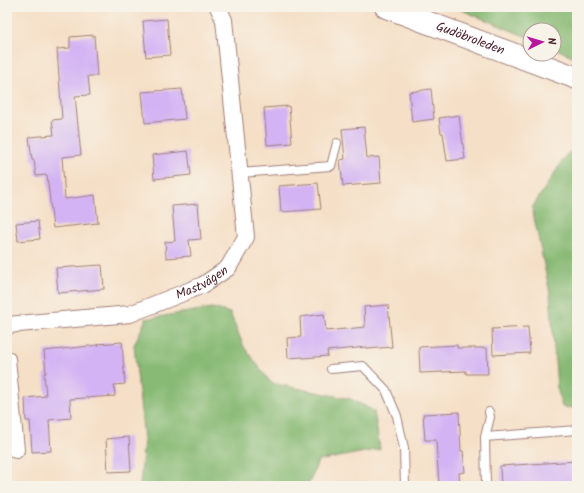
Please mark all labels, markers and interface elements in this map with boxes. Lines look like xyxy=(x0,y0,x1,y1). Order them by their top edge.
street label: Gudöbroleden xyxy=(433,16,508,61)
north arrow xyxy=(522,22,562,62)
text: N xyxy=(542,37,560,46)
street label: Mastvägen xyxy=(172,260,233,305)

